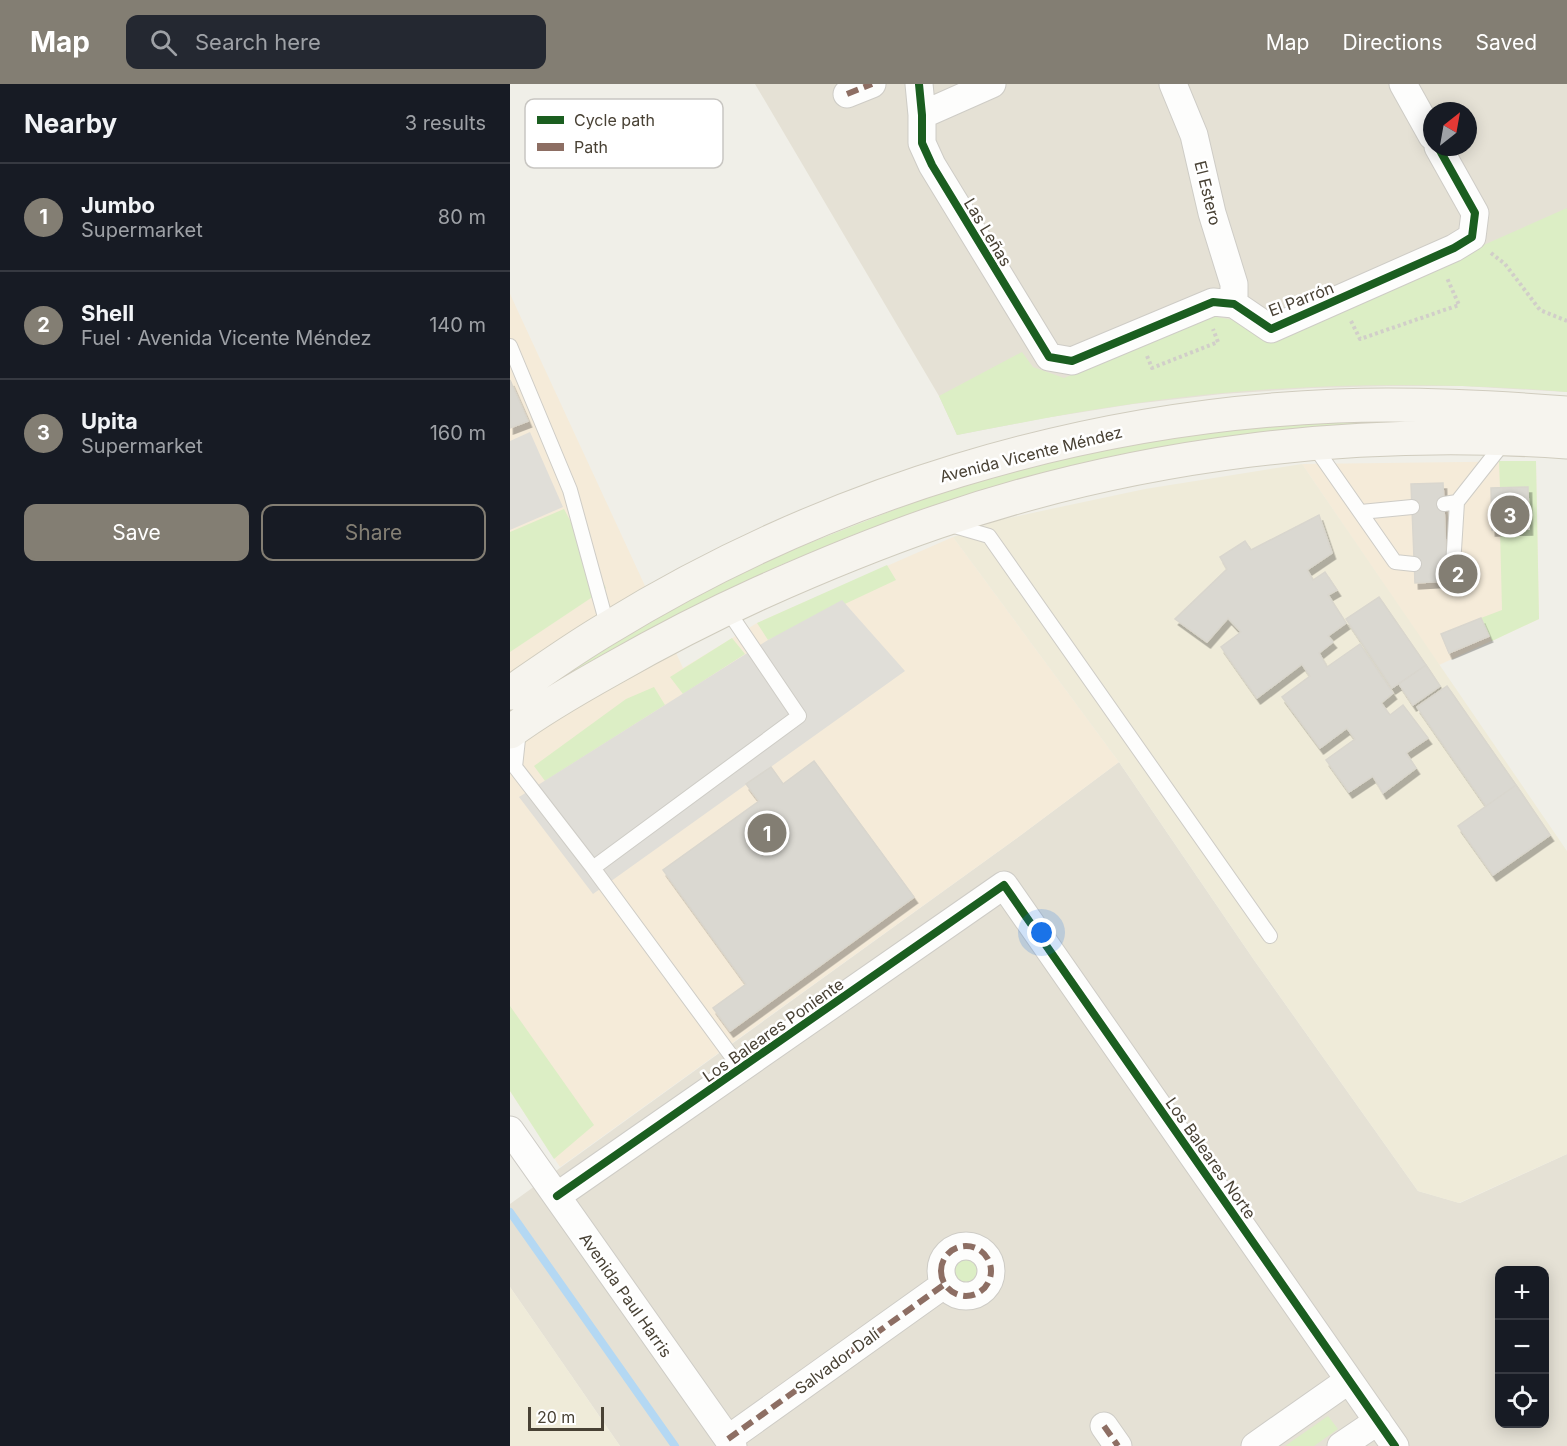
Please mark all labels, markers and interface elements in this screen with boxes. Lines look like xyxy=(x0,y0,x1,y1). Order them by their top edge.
search box xyxy=(126,15,546,69)
text: Map xyxy=(30,25,90,59)
icon: search xyxy=(147,26,180,59)
text: Search here xyxy=(195,29,321,55)
text: Map xyxy=(1266,30,1309,55)
text: Directions xyxy=(1342,30,1443,55)
text: Saved xyxy=(1476,30,1537,55)
legend xyxy=(525,99,723,168)
north arrow xyxy=(1423,102,1477,156)
text: Nearby xyxy=(24,108,117,139)
text: Cycle path xyxy=(574,110,655,130)
text: 3 results xyxy=(405,111,486,135)
text: Path xyxy=(574,137,608,157)
street label: El Estero xyxy=(1190,159,1226,227)
text: Jumbo xyxy=(81,192,155,218)
street label: Las Leñas xyxy=(960,194,1016,270)
text: 1 xyxy=(39,205,48,229)
text: 80 m xyxy=(438,205,486,229)
text: Supermarket xyxy=(81,218,203,242)
street label: El Parrón xyxy=(1266,277,1336,321)
text: Shell xyxy=(81,300,134,326)
text: 2 xyxy=(37,313,50,337)
text: 140 m xyxy=(429,313,486,337)
text: Fuel · Avenida Vicente Méndez xyxy=(81,326,372,350)
text: Upita xyxy=(81,408,138,434)
text: 3 xyxy=(37,421,50,445)
text: 160 m xyxy=(430,421,486,445)
street label: Avenida Vicente Méndez xyxy=(938,422,1124,486)
text: Supermarket xyxy=(81,434,203,458)
pin: 3 xyxy=(1490,492,1530,538)
button: Save xyxy=(24,504,249,561)
button: Share xyxy=(261,504,486,561)
pin: 2 xyxy=(1438,552,1478,596)
pin: 1 xyxy=(748,810,786,855)
your location xyxy=(1027,918,1056,947)
street label: Los Baleares Poniente xyxy=(699,974,847,1086)
street label: Los Baleares Norte xyxy=(1162,1093,1260,1223)
street label: Avenida Paul Harris xyxy=(576,1229,676,1361)
map controls xyxy=(1495,1266,1549,1428)
button: + xyxy=(1495,1266,1549,1320)
button: − xyxy=(1495,1320,1549,1374)
street label: Salvador Dalí xyxy=(791,1324,883,1398)
button: locate xyxy=(1495,1374,1549,1428)
scale bar xyxy=(528,1404,604,1432)
text: 20 m xyxy=(537,1407,575,1427)

